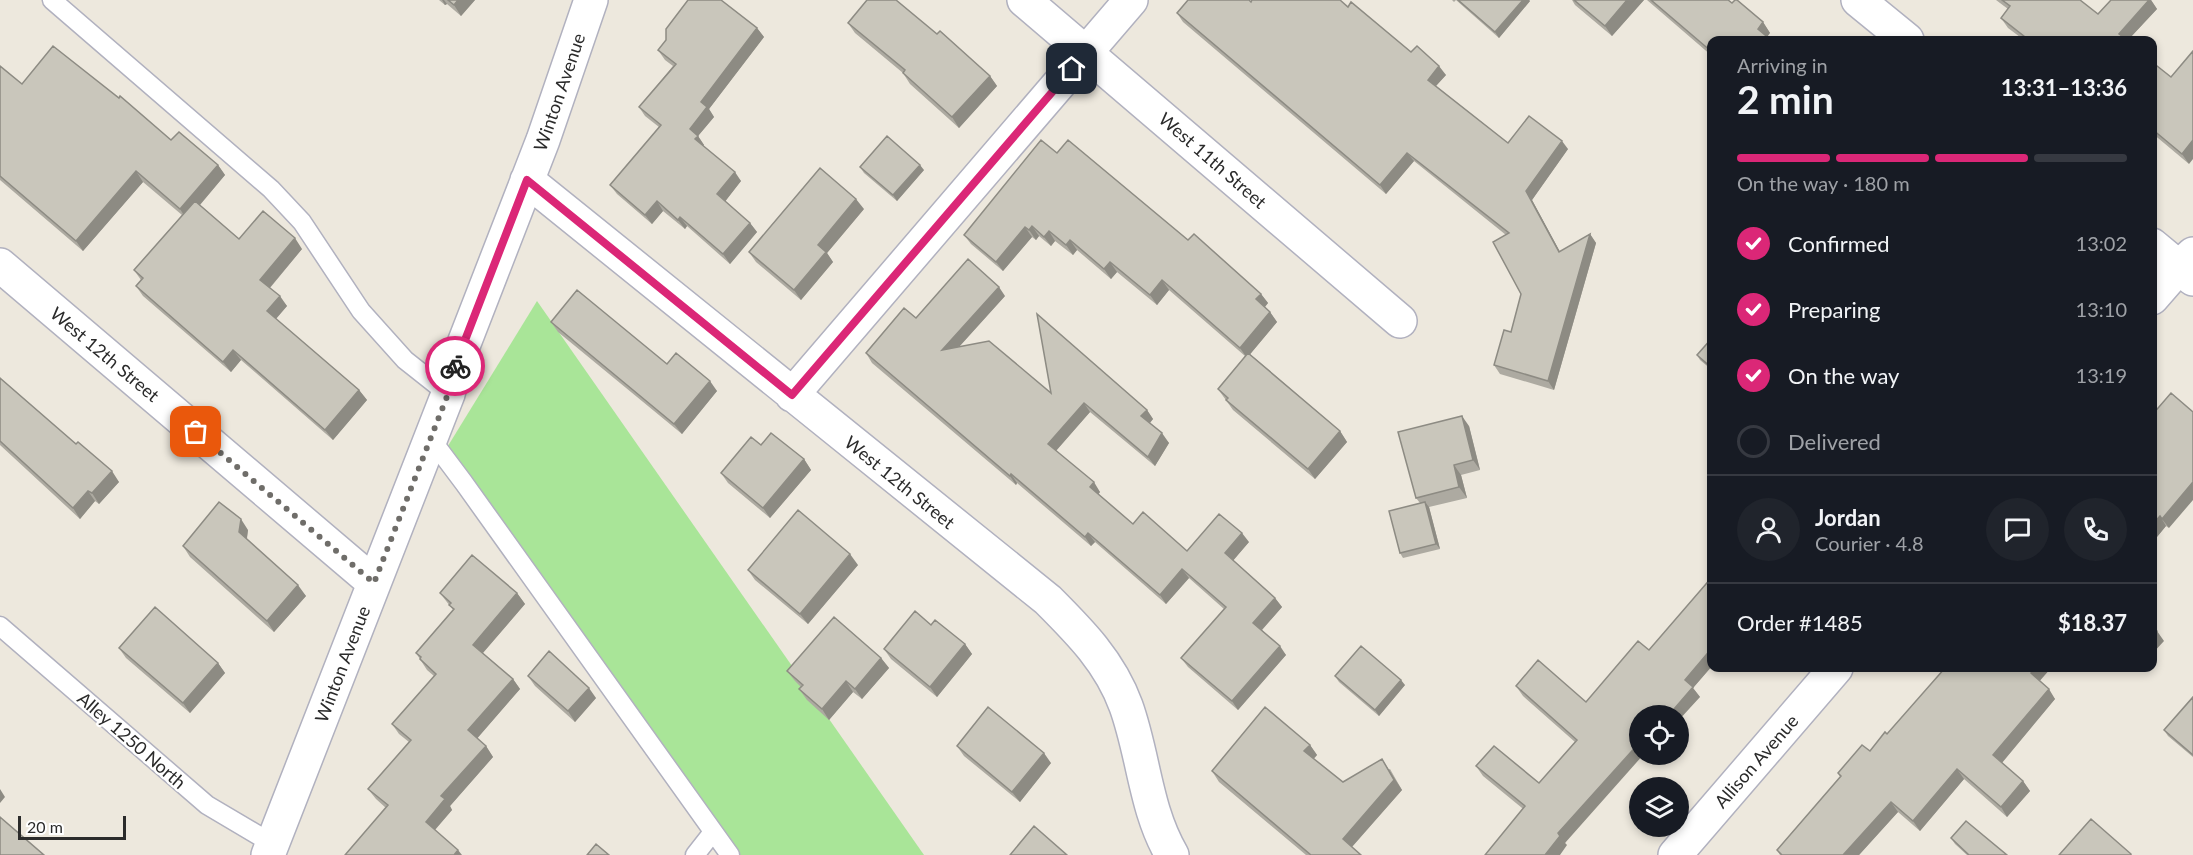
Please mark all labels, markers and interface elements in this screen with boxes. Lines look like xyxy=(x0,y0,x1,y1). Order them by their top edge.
street label: Winton Avenue xyxy=(529,30,589,154)
pin xyxy=(1046,43,1097,94)
icon: home xyxy=(1055,52,1088,85)
text: Arriving in xyxy=(1737,53,1828,77)
text: 13:31–13:36 xyxy=(2001,74,2127,101)
text: 2 min xyxy=(1737,76,1834,122)
street label: West 11th Street xyxy=(1155,107,1272,213)
text: On the way · 180 m xyxy=(1737,171,1910,195)
icon: check xyxy=(1737,227,1770,260)
text: Confirmed xyxy=(1788,230,1890,257)
text: 13:02 xyxy=(2076,231,2127,255)
icon: check xyxy=(1737,293,1770,326)
text: Preparing xyxy=(1788,296,1880,323)
text: 13:10 xyxy=(2076,297,2127,321)
street label: West 12th Street xyxy=(46,302,164,406)
courier xyxy=(425,336,485,396)
icon: bike xyxy=(439,350,472,383)
icon: check xyxy=(1737,359,1770,392)
text: On the way xyxy=(1788,362,1899,389)
text: 13:19 xyxy=(2076,363,2127,387)
pin xyxy=(170,406,221,457)
icon: bag xyxy=(179,415,212,448)
text: Delivered xyxy=(1788,428,1881,455)
street label: West 12th Street xyxy=(840,431,960,533)
button: person xyxy=(1737,498,1800,561)
button: chat xyxy=(1986,498,2049,561)
button: phone xyxy=(2064,498,2127,561)
text: Jordan xyxy=(1815,504,1881,531)
text: Courier · 4.8 xyxy=(1815,531,1924,555)
street label: Winton Avenue xyxy=(310,603,374,725)
text: Order #1485 xyxy=(1737,609,1863,636)
text: $18.37 xyxy=(2058,609,2127,636)
street label: Alley 1250 North xyxy=(73,687,191,793)
map controls xyxy=(1629,705,1689,837)
button: locate xyxy=(1629,705,1689,765)
street label: Allison Avenue xyxy=(1709,710,1803,812)
button: layers xyxy=(1629,777,1689,837)
scale bar xyxy=(18,813,126,840)
text: 20 m xyxy=(27,817,63,836)

